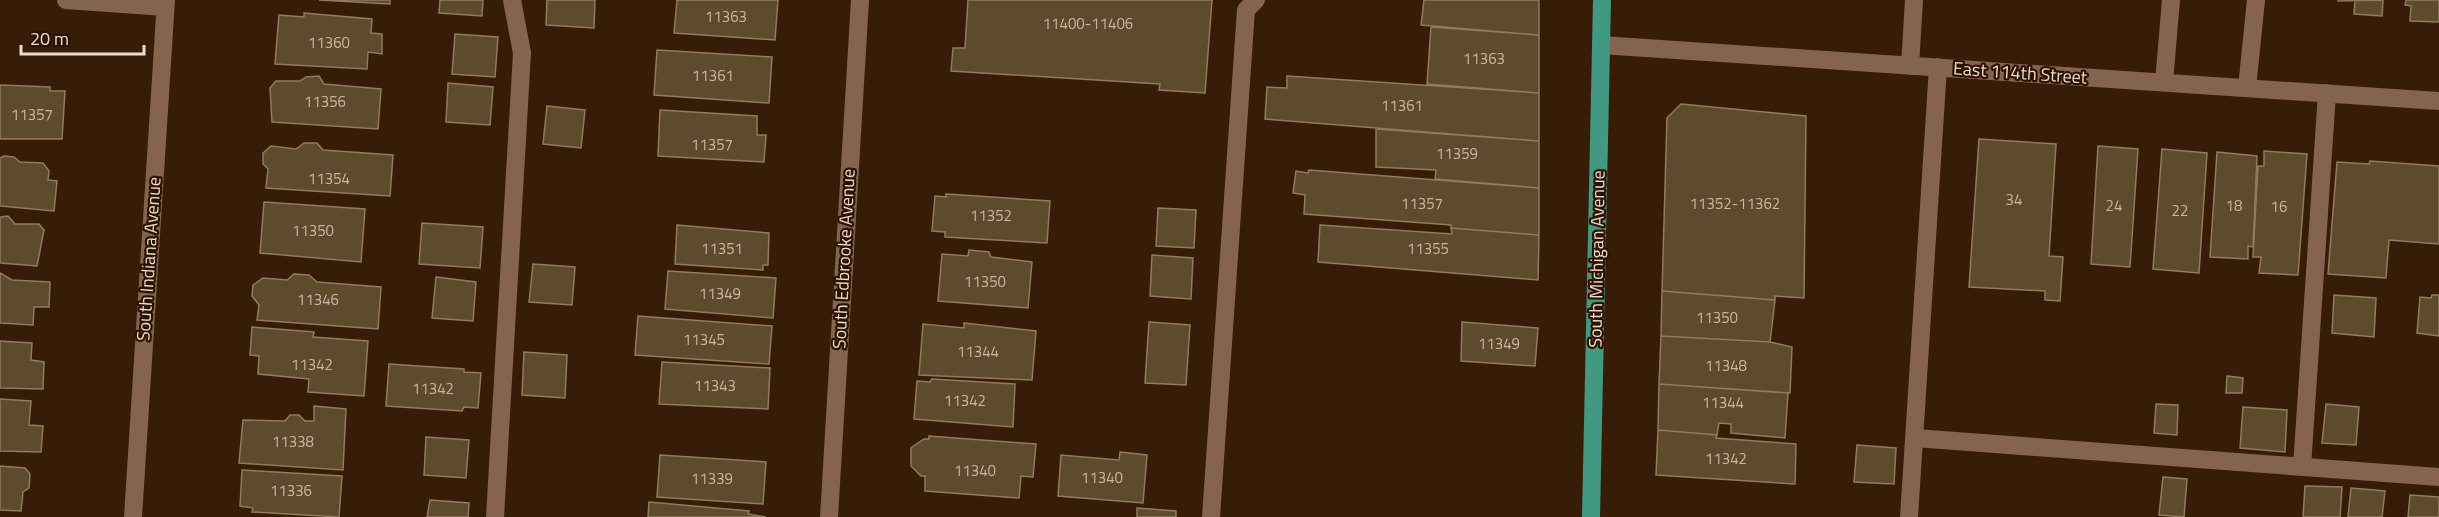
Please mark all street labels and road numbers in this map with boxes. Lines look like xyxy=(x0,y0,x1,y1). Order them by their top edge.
street label: East 114th Street xyxy=(1952,54,2089,91)
street label: South Edbrooke Avenue xyxy=(825,168,862,350)
street label: South Michigan Avenue xyxy=(1581,170,1612,348)
street label: South Indiana Avenue xyxy=(129,176,168,342)

